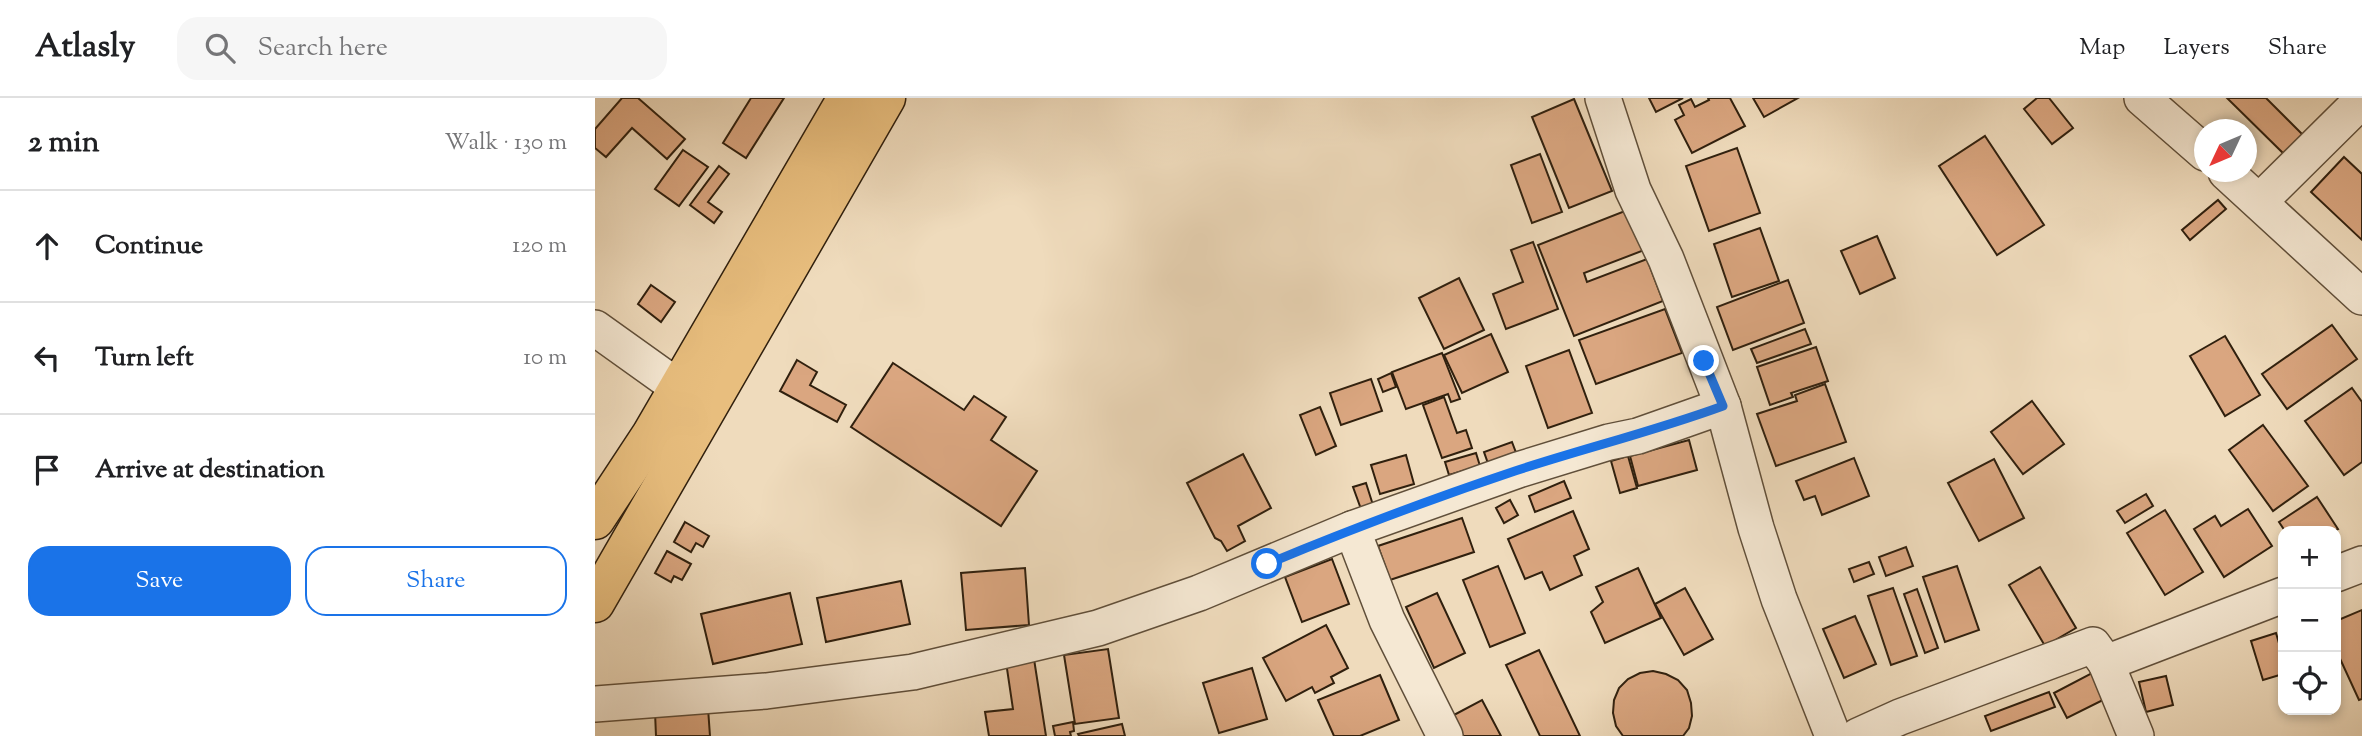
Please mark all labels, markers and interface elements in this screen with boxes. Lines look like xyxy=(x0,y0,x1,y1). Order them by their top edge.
search box xyxy=(177,17,667,80)
text: Atlasly xyxy=(35,24,135,72)
icon: search xyxy=(201,29,239,67)
text: Search here xyxy=(257,30,388,67)
text: Map xyxy=(2079,31,2125,65)
text: Layers xyxy=(2163,31,2230,65)
text: Share xyxy=(2268,31,2327,65)
north arrow xyxy=(2194,119,2257,182)
text: 2 min xyxy=(28,122,100,165)
text: Walk · 130 m xyxy=(444,127,567,160)
icon: ahead xyxy=(28,227,66,265)
text: Continue xyxy=(95,228,203,265)
text: 120 m xyxy=(512,230,567,263)
icon: left xyxy=(28,339,66,377)
text: Turn left xyxy=(95,340,194,377)
text: 10 m xyxy=(523,342,567,375)
route end xyxy=(1688,345,1719,376)
icon: arrive xyxy=(28,451,66,489)
text: Arrive at destination xyxy=(95,452,325,489)
map controls xyxy=(2278,526,2341,715)
button: + xyxy=(2278,526,2341,589)
button: Save xyxy=(28,546,291,616)
button: Share xyxy=(305,546,567,616)
route start xyxy=(1251,548,1282,579)
button: − xyxy=(2278,589,2341,652)
button: locate xyxy=(2278,652,2341,715)

